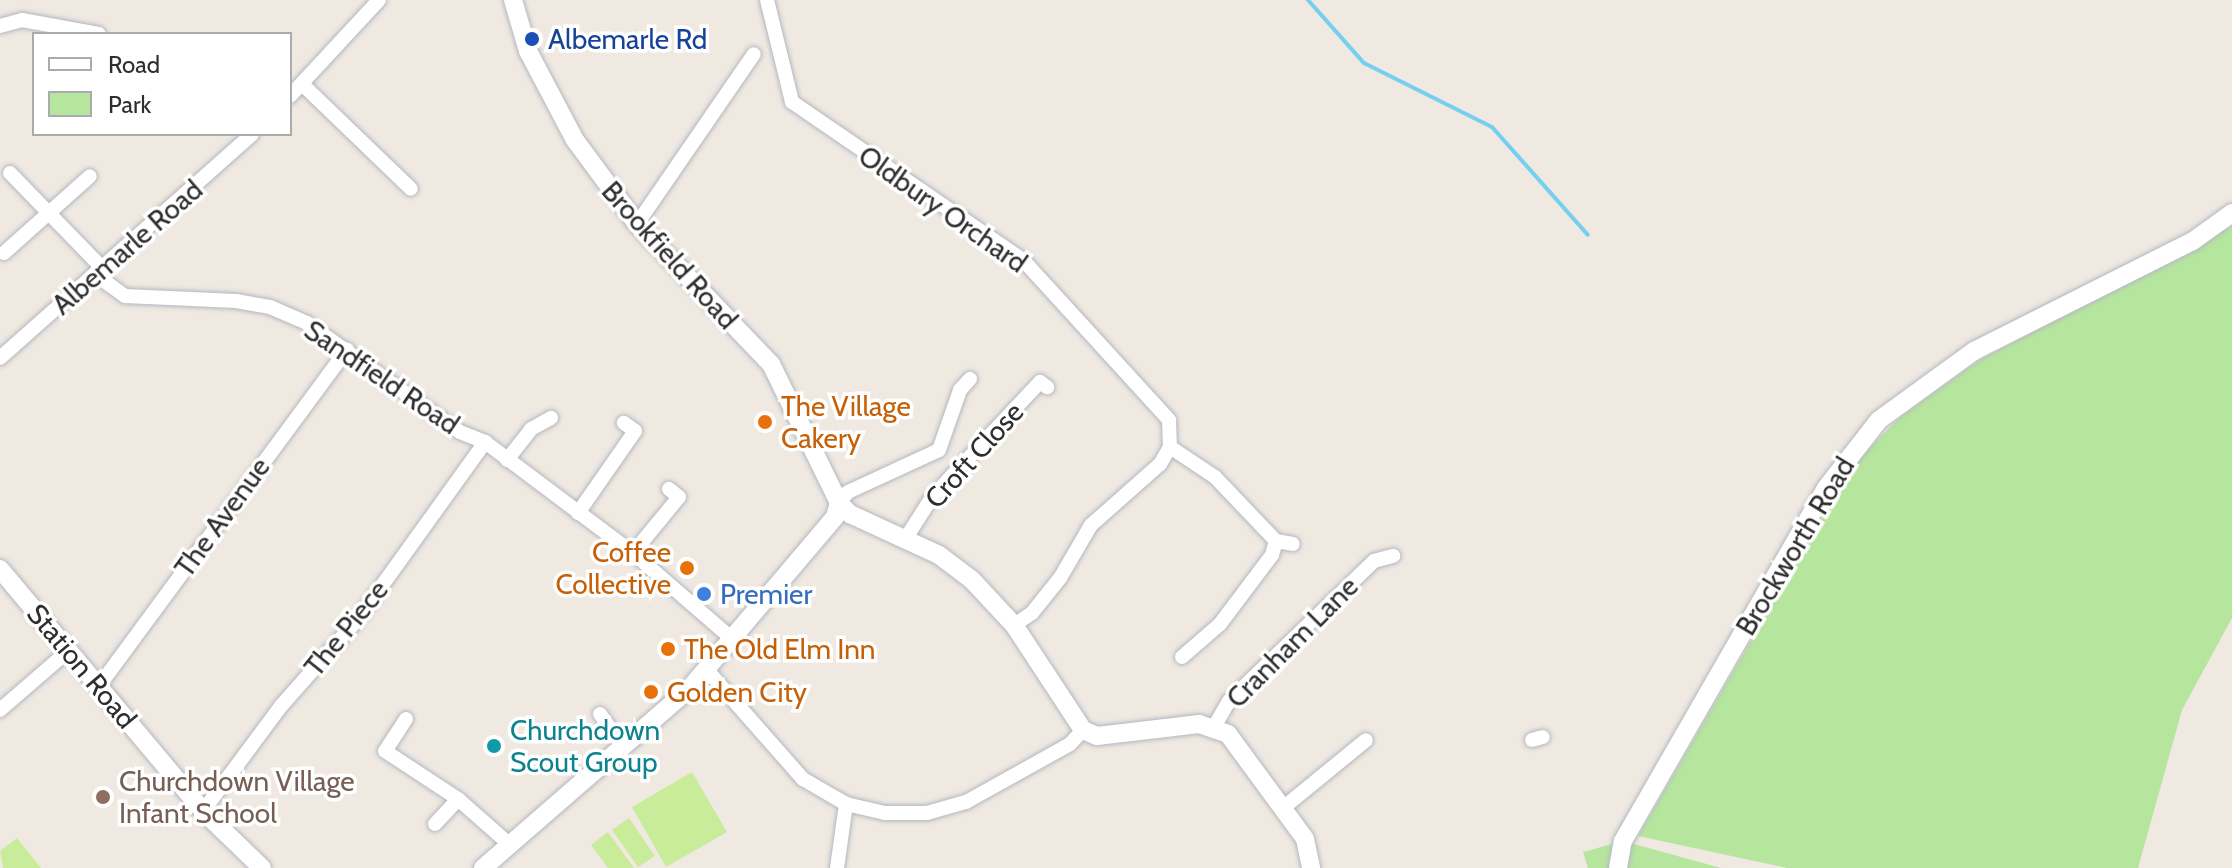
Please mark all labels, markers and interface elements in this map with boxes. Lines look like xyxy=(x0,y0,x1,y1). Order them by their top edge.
place label: Albemarle Rd xyxy=(548,22,707,56)
marker: Albemarle Rd xyxy=(523,30,541,48)
legend xyxy=(32,32,292,136)
text: Road xyxy=(108,50,160,79)
text: Park xyxy=(108,90,151,119)
street label: Oldbury Orchard xyxy=(852,138,1034,280)
street label: Albemarle Road xyxy=(45,173,209,321)
street label: Brookfield Road xyxy=(595,174,745,336)
street label: Sandfield Road xyxy=(298,313,466,441)
place label: The Village Cakery xyxy=(781,389,911,455)
street label: Croft Close xyxy=(918,395,1030,515)
marker: The Village Cakery xyxy=(756,413,774,431)
street label: The Avenue xyxy=(167,451,277,583)
street label: Brockworth Road xyxy=(1729,451,1861,641)
place label: Coffee Collective xyxy=(555,535,671,601)
marker: Coffee Collective xyxy=(678,559,696,577)
street label: Cranham Lane xyxy=(1219,569,1365,715)
street label: The Piece xyxy=(297,573,395,683)
place label: Premier xyxy=(720,577,812,611)
marker: Premier xyxy=(695,585,713,603)
street label: Station Road xyxy=(20,597,144,735)
place label: The Old Elm Inn xyxy=(684,632,875,666)
marker: The Old Elm Inn xyxy=(659,640,677,658)
place label: Golden City xyxy=(667,675,807,709)
marker: Golden City xyxy=(642,683,660,701)
place label: Churchdown Scout Group xyxy=(510,713,660,779)
marker: Churchdown Scout Group xyxy=(485,737,503,755)
place label: Churchdown Village Infant School xyxy=(119,764,355,830)
marker: Churchdown Village Infant School xyxy=(94,788,112,806)

